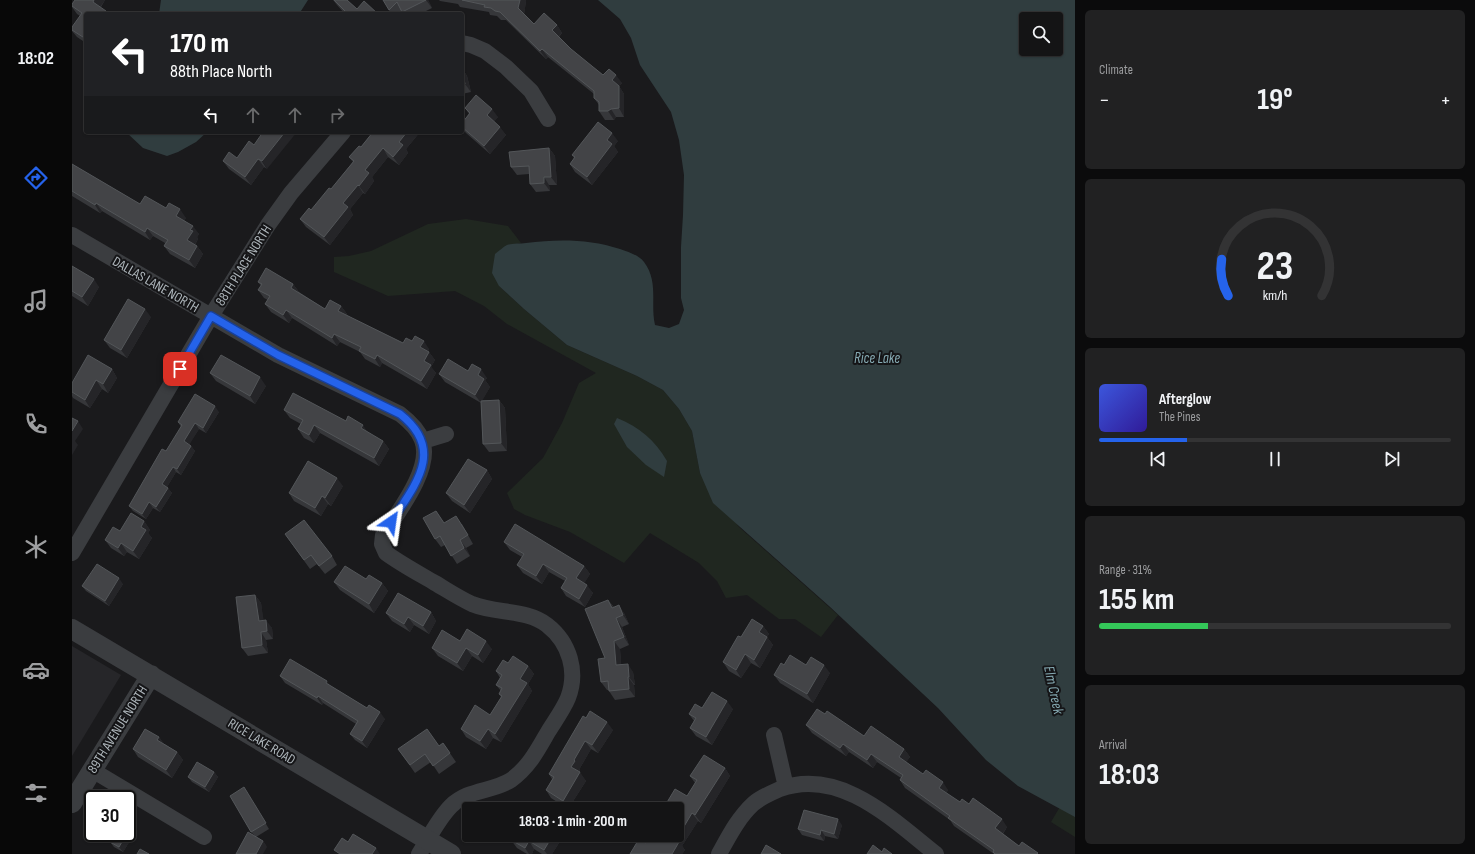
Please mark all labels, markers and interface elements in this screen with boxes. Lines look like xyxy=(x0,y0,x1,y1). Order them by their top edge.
map controls xyxy=(1019,12,1063,56)
button: search xyxy=(1019,12,1063,56)
text: 170 m xyxy=(170,27,229,60)
icon: left xyxy=(104,28,156,80)
text: 18:02 xyxy=(18,48,54,69)
text: 88th Place North xyxy=(170,61,272,82)
text: Climate xyxy=(1099,62,1133,78)
text: 19° xyxy=(1257,82,1293,118)
text: − xyxy=(1099,87,1110,114)
text: + xyxy=(1440,87,1451,114)
icon: left xyxy=(200,104,222,126)
icon: ahead xyxy=(242,104,264,126)
icon: ahead xyxy=(284,104,306,126)
icon: right xyxy=(326,104,348,126)
icon: directions xyxy=(22,164,50,192)
street label: 88TH PLACE NORTH xyxy=(212,222,275,309)
text: 23 xyxy=(1257,242,1293,291)
street label: DALLAS LANE NORTH xyxy=(110,253,202,316)
icon: music xyxy=(22,287,50,315)
text: km/h xyxy=(1263,287,1287,304)
water label: Rice Lake xyxy=(854,349,900,368)
pin xyxy=(163,352,197,386)
icon: arrive xyxy=(169,358,191,380)
text: Afterglow xyxy=(1159,390,1211,409)
text: The Pines xyxy=(1159,409,1200,425)
icon: phone xyxy=(22,410,50,438)
icon: previous xyxy=(1147,448,1169,470)
icon: pause xyxy=(1264,448,1286,470)
icon: next xyxy=(1381,448,1403,470)
position arrow xyxy=(370,501,412,543)
icon: climate xyxy=(22,533,50,561)
text: Range · 31% xyxy=(1099,562,1152,578)
text: 155 km xyxy=(1099,582,1174,618)
icon: car xyxy=(22,656,50,684)
water label: Elm Creek xyxy=(1039,664,1068,716)
street label: 89TH AVENUE NORTH xyxy=(84,682,151,776)
street label: RICE LAKE ROAD xyxy=(225,715,299,768)
text: Arrival xyxy=(1099,737,1127,753)
text: 18:03 xyxy=(1099,757,1159,793)
icon: filters xyxy=(22,779,50,807)
speed limit sign: 30 xyxy=(84,790,136,842)
text: 18:03 · 1 min · 200 m xyxy=(519,812,627,831)

